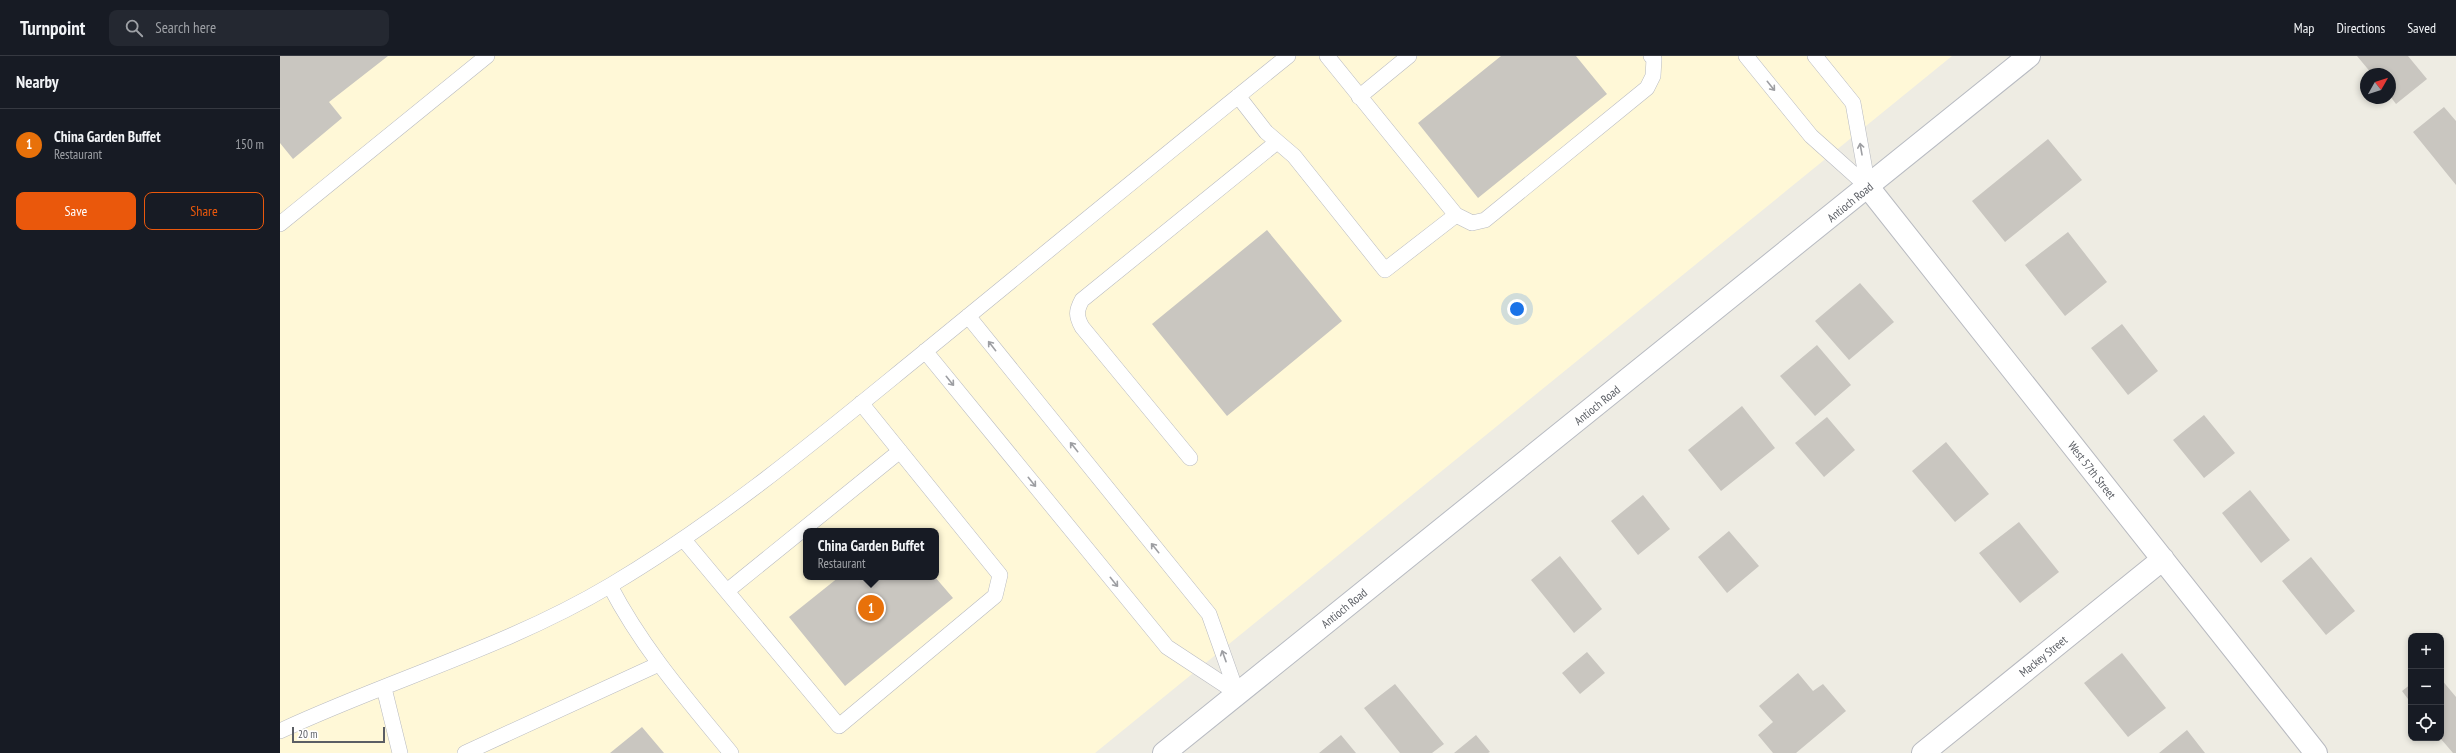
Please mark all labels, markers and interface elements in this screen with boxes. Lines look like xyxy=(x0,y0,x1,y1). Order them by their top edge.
search box xyxy=(109,10,389,46)
text: Turnpoint xyxy=(20,16,85,40)
icon: search xyxy=(123,17,145,39)
text: Search here xyxy=(155,18,216,37)
text: Map xyxy=(2294,19,2314,37)
text: Directions xyxy=(2336,19,2385,37)
text: Saved xyxy=(2407,19,2436,37)
north arrow xyxy=(2360,68,2396,104)
text: Nearby xyxy=(16,71,59,93)
one-way arrow xyxy=(1766,81,1775,92)
text: China Garden Buffet xyxy=(54,127,161,146)
text: 1 xyxy=(26,136,32,153)
text: 150 m xyxy=(235,136,264,153)
one-way arrow xyxy=(1857,143,1865,156)
text: Restaurant xyxy=(54,146,102,163)
street label: Antioch Road xyxy=(1824,179,1876,225)
button: Save xyxy=(16,192,136,230)
button: Share xyxy=(144,192,264,230)
your location xyxy=(1507,299,1527,319)
one-way arrow xyxy=(988,340,996,351)
one-way arrow xyxy=(945,376,954,386)
street label: Antioch Road xyxy=(1571,382,1623,428)
street label: West 57th Street xyxy=(2065,438,2120,502)
one-way arrow xyxy=(1069,441,1078,452)
one-way arrow xyxy=(1028,476,1037,487)
popup xyxy=(803,528,939,580)
text: China Garden Buffet xyxy=(818,536,924,555)
one-way arrow xyxy=(1151,543,1160,554)
text: Restaurant xyxy=(818,555,866,572)
one-way arrow xyxy=(1110,577,1119,588)
street label: Antioch Road xyxy=(1318,585,1370,631)
pin: 1 xyxy=(858,593,884,623)
street label: Mackey Street xyxy=(2016,632,2071,680)
map controls xyxy=(2408,633,2444,741)
button: + xyxy=(2408,633,2444,669)
one-way arrow xyxy=(1220,650,1227,663)
button: − xyxy=(2408,669,2444,705)
button: locate xyxy=(2408,705,2444,741)
scale bar xyxy=(292,725,385,744)
text: 20 m xyxy=(298,727,317,741)

